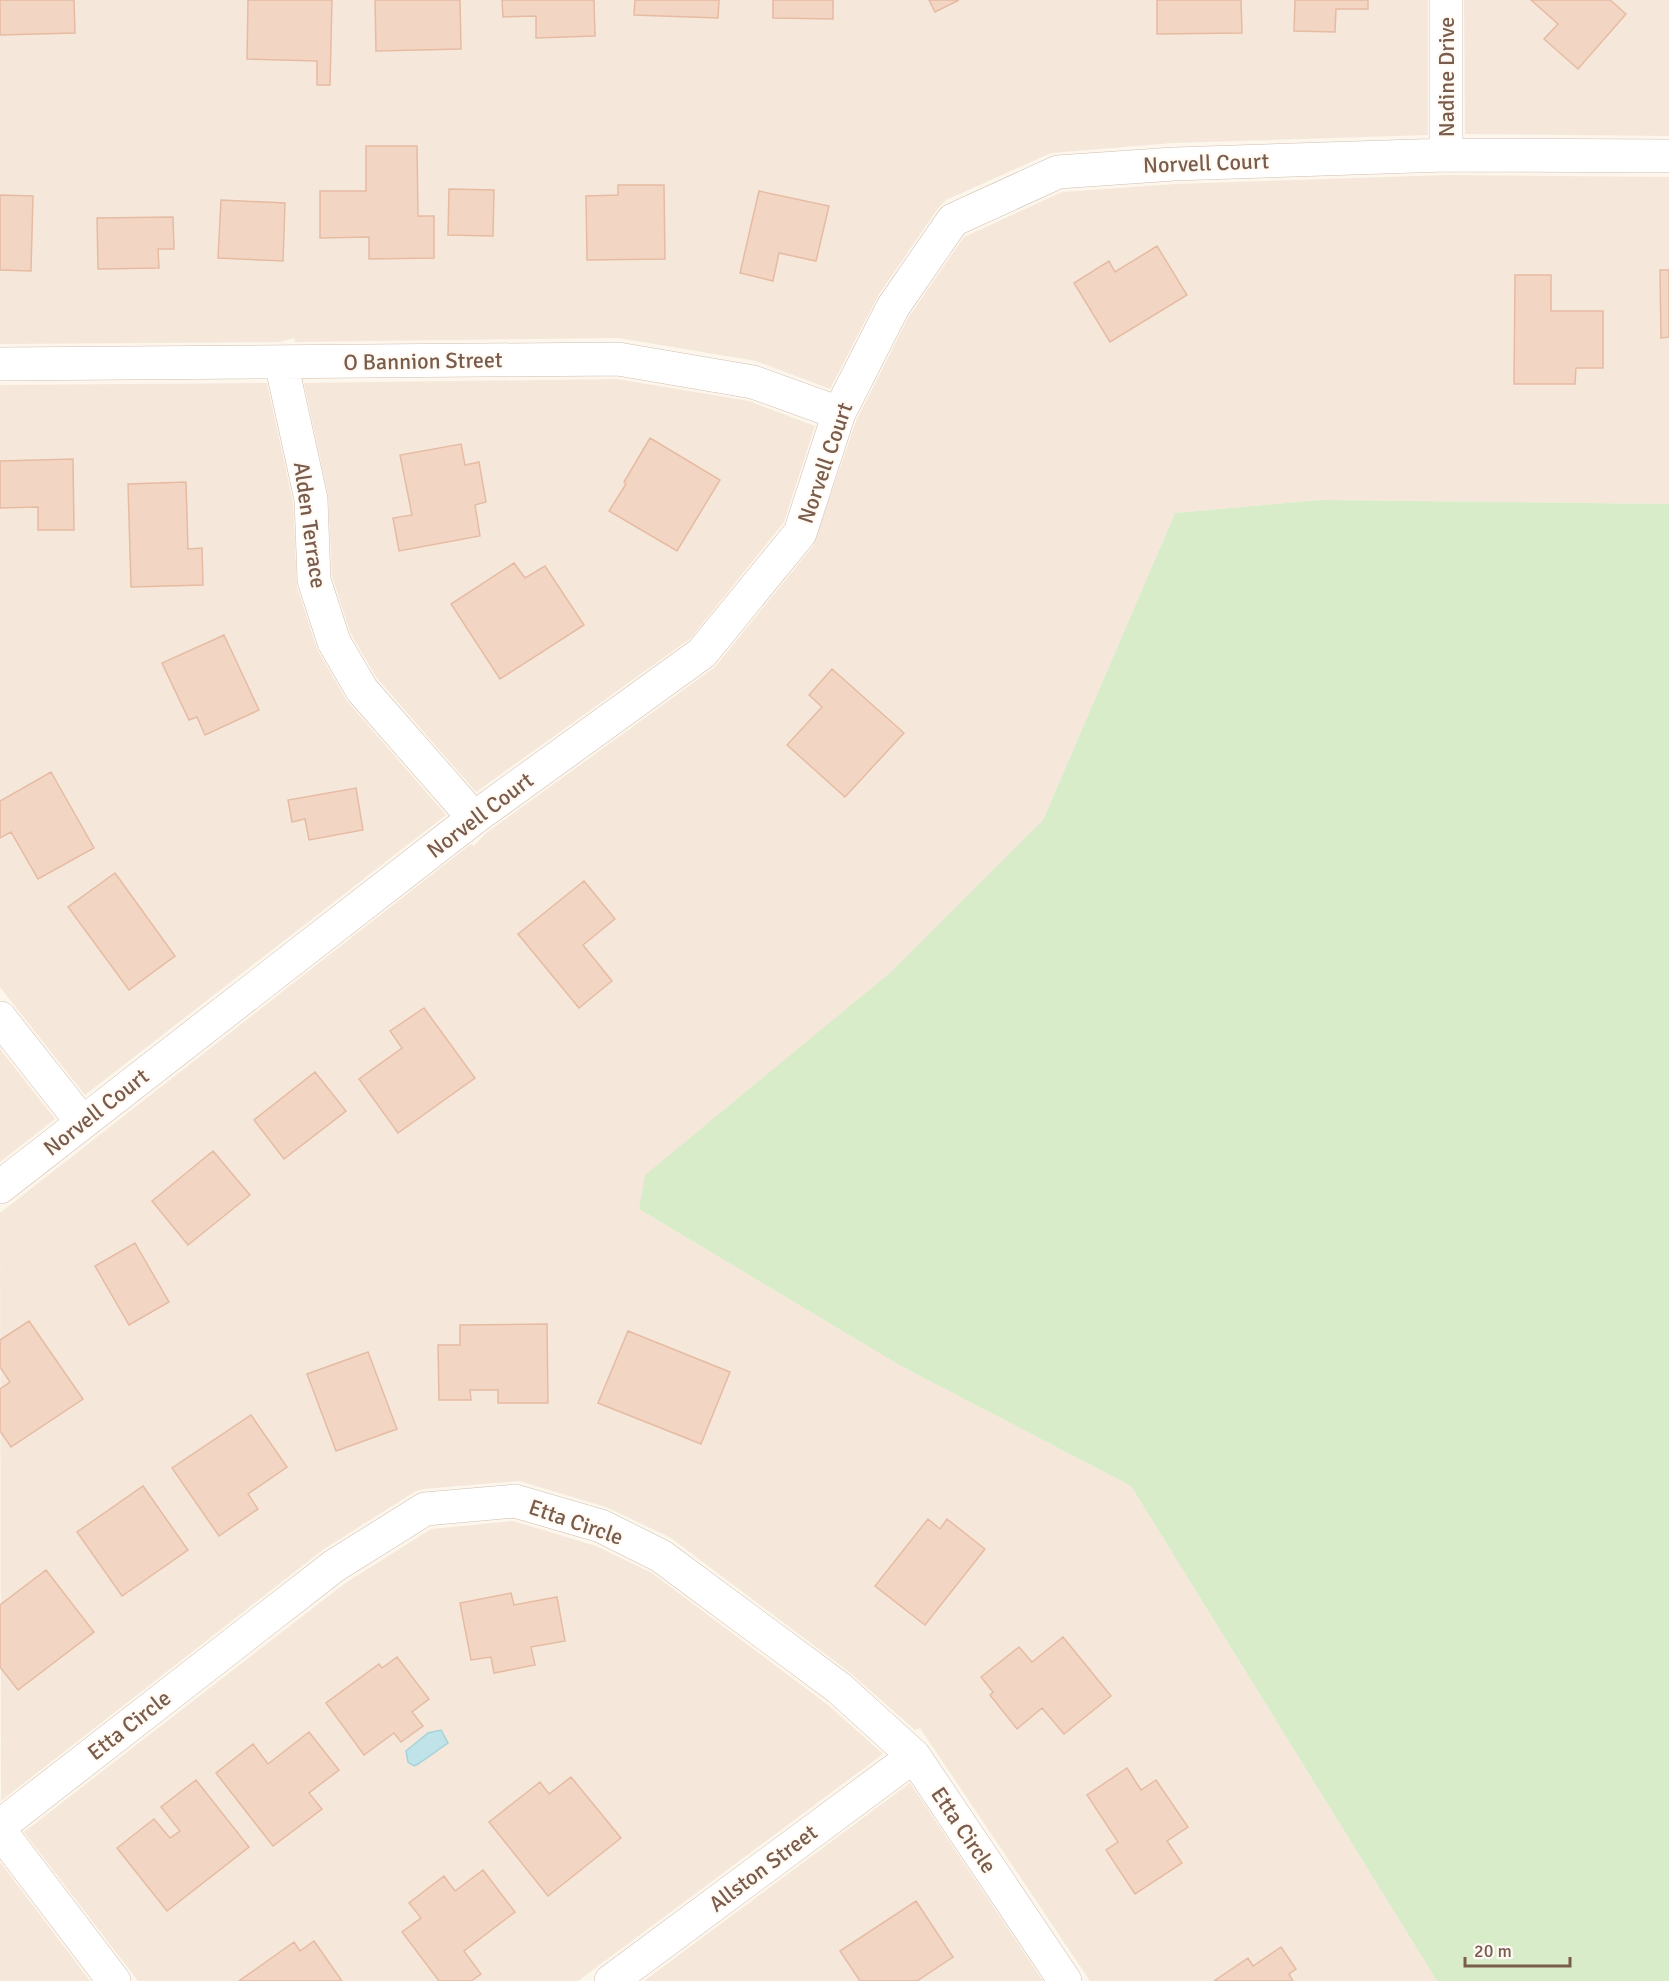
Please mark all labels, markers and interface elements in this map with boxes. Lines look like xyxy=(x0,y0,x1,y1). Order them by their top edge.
street label: Nadine Drive xyxy=(1433,17,1460,137)
street label: Norvell Court xyxy=(1142,147,1270,179)
street label: O Bannion Street xyxy=(343,346,503,376)
street label: Norvell Court xyxy=(792,399,858,527)
street label: Alden Terrace xyxy=(288,460,332,590)
street label: Norvell Court xyxy=(421,766,539,864)
street label: Norvell Court xyxy=(38,1062,154,1161)
street label: Etta Circle xyxy=(525,1493,627,1551)
street label: Etta Circle xyxy=(82,1684,176,1766)
street label: Etta Circle xyxy=(925,1782,1003,1878)
street label: Allston Street xyxy=(704,1818,823,1917)
scale bar xyxy=(1465,1930,1570,1968)
text: 20 m xyxy=(1474,1940,1512,1962)

